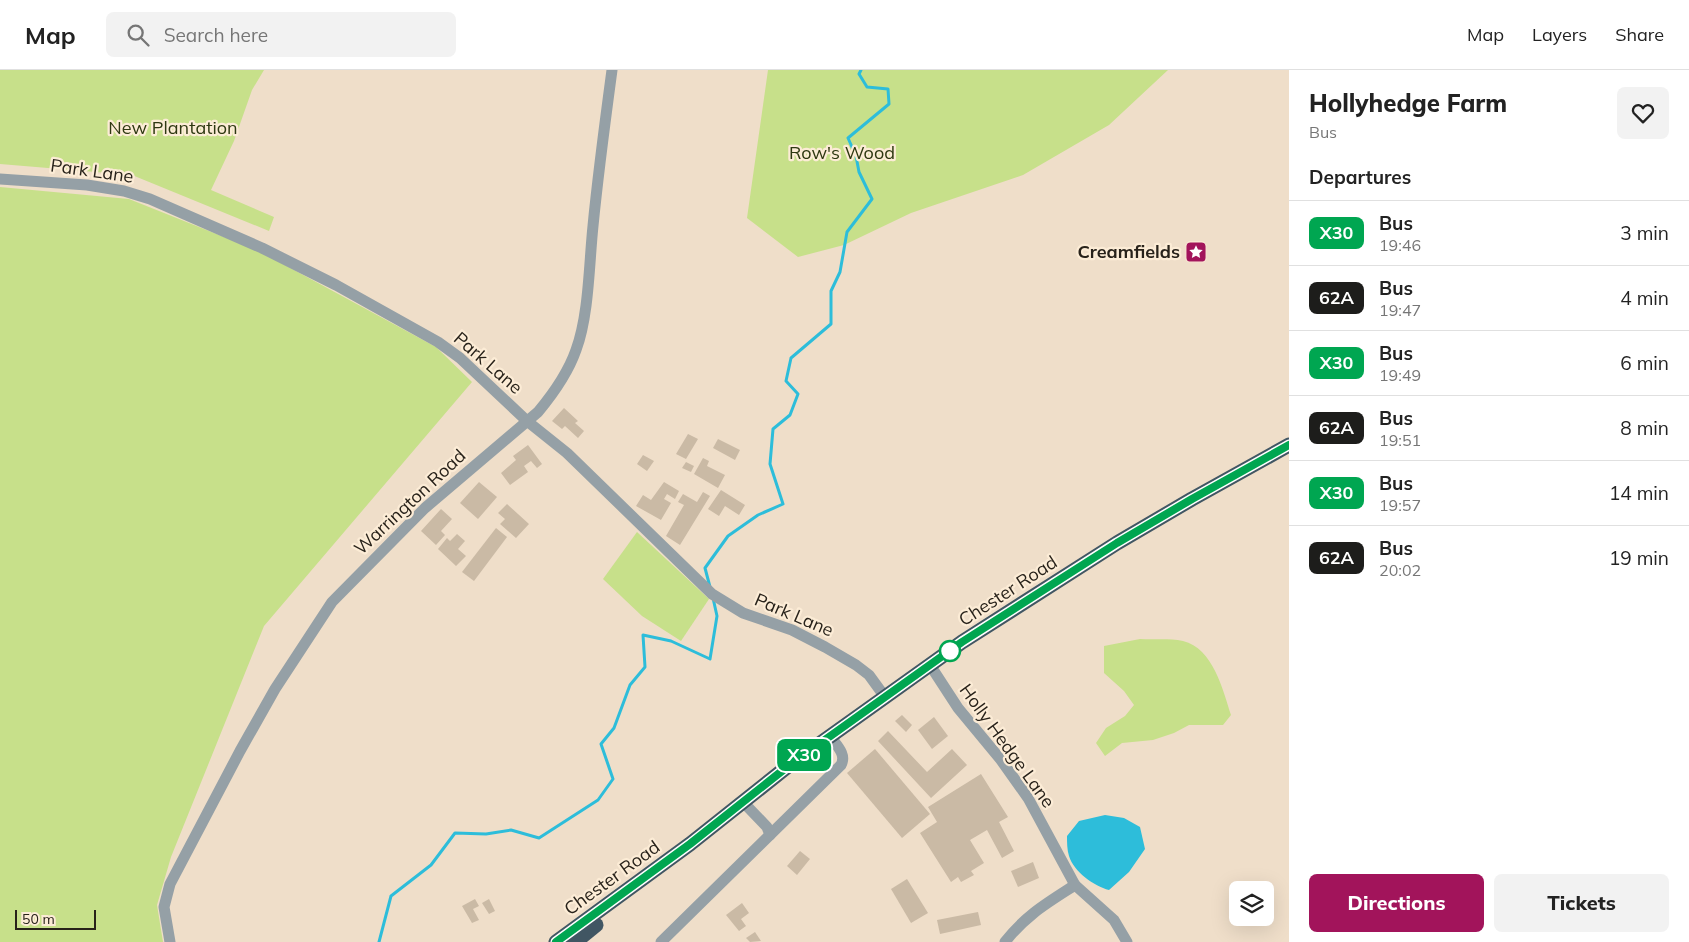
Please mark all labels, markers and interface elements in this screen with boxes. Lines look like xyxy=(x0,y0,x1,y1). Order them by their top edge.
search box xyxy=(106,12,456,57)
text: Map xyxy=(25,20,76,50)
icon: search xyxy=(124,21,152,49)
text: Search here xyxy=(164,23,268,47)
text: Map xyxy=(1467,23,1504,46)
text: Layers xyxy=(1532,23,1587,46)
text: Share xyxy=(1615,23,1664,46)
button: heart xyxy=(1617,87,1669,139)
text: Hollyhedge Farm xyxy=(1309,88,1507,118)
park label: New Plantation xyxy=(108,116,238,139)
text: Bus xyxy=(1309,122,1337,142)
park label: Row's Wood xyxy=(789,141,895,164)
street label: Park Lane xyxy=(49,153,135,188)
text: Departures xyxy=(1309,165,1411,189)
text: Bus xyxy=(1379,211,1413,235)
text: X30 xyxy=(1320,221,1353,244)
text: 3 min xyxy=(1620,221,1669,245)
text: 19:46 xyxy=(1379,235,1421,255)
place label: Creamfields xyxy=(1078,240,1180,263)
place icon: Creamfields xyxy=(1184,240,1208,264)
text: Bus xyxy=(1379,276,1413,300)
text: 62A xyxy=(1319,286,1354,309)
text: 4 min xyxy=(1620,286,1669,310)
text: 19:47 xyxy=(1379,300,1421,320)
street label: Park Lane xyxy=(449,327,527,399)
text: Bus xyxy=(1379,341,1413,365)
text: X30 xyxy=(1320,351,1353,374)
text: 6 min xyxy=(1620,351,1669,375)
text: 19:49 xyxy=(1379,365,1421,385)
text: Bus xyxy=(1379,406,1413,430)
text: 62A xyxy=(1319,416,1354,439)
text: 8 min xyxy=(1620,416,1669,440)
text: 19:51 xyxy=(1379,430,1421,450)
street label: Warrington Road xyxy=(349,444,470,559)
text: Bus xyxy=(1379,471,1413,495)
text: X30 xyxy=(1320,481,1353,504)
text: 14 min xyxy=(1609,481,1669,505)
text: 19:57 xyxy=(1379,495,1421,515)
text: Bus xyxy=(1379,536,1413,560)
text: 62A xyxy=(1319,546,1354,569)
text: 19 min xyxy=(1609,546,1669,570)
street label: Chester Road xyxy=(954,550,1061,631)
text: 20:02 xyxy=(1379,560,1421,580)
street label: Park Lane xyxy=(751,588,837,641)
unlabelled marker xyxy=(939,640,961,662)
street label: Holly Hedge Lane xyxy=(955,679,1060,812)
line badge: X30 xyxy=(775,739,833,771)
text: X30 xyxy=(787,743,821,766)
street label: Chester Road xyxy=(559,835,664,920)
button: Directions xyxy=(1309,874,1484,932)
button: Tickets xyxy=(1494,874,1669,932)
map controls xyxy=(1229,881,1274,926)
button: layers xyxy=(1229,881,1274,926)
scale bar xyxy=(15,907,96,930)
text: 50 m xyxy=(22,910,55,928)

